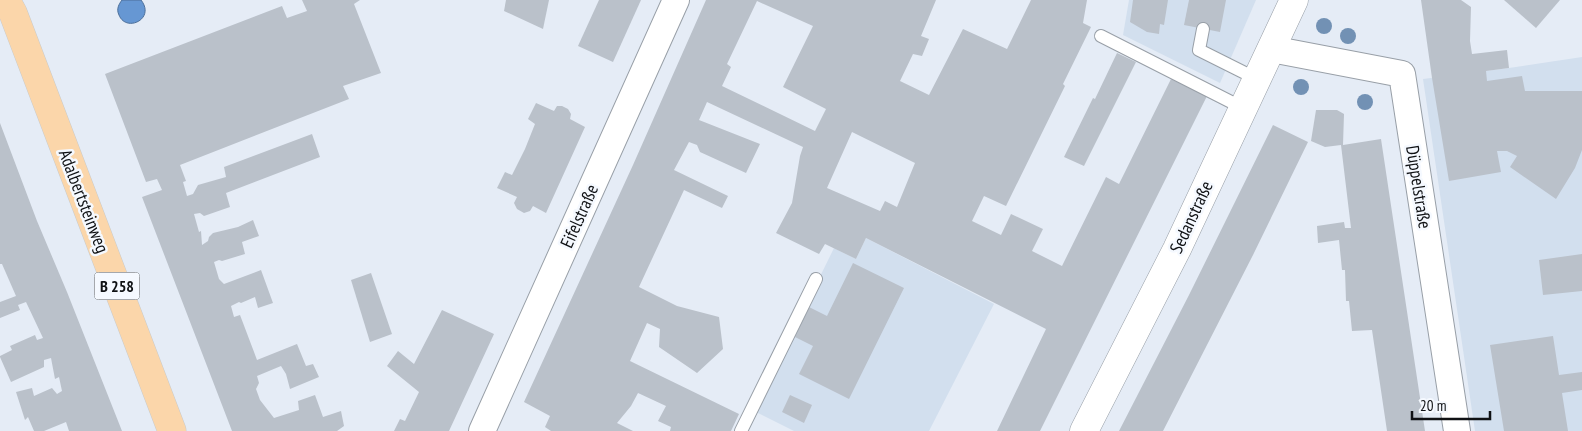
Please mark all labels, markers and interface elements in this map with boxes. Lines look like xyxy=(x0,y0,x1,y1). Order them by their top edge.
street label: Düppelstraße xyxy=(1401,144,1437,230)
street label: Adalbertsteinweg xyxy=(54,146,114,256)
street label: Sedanstraße xyxy=(1164,177,1218,257)
street label: Eifelstraße xyxy=(555,181,603,251)
road number: B 258 xyxy=(94,272,140,300)
scale bar xyxy=(1412,388,1490,420)
text: 20 m xyxy=(1420,396,1446,415)

